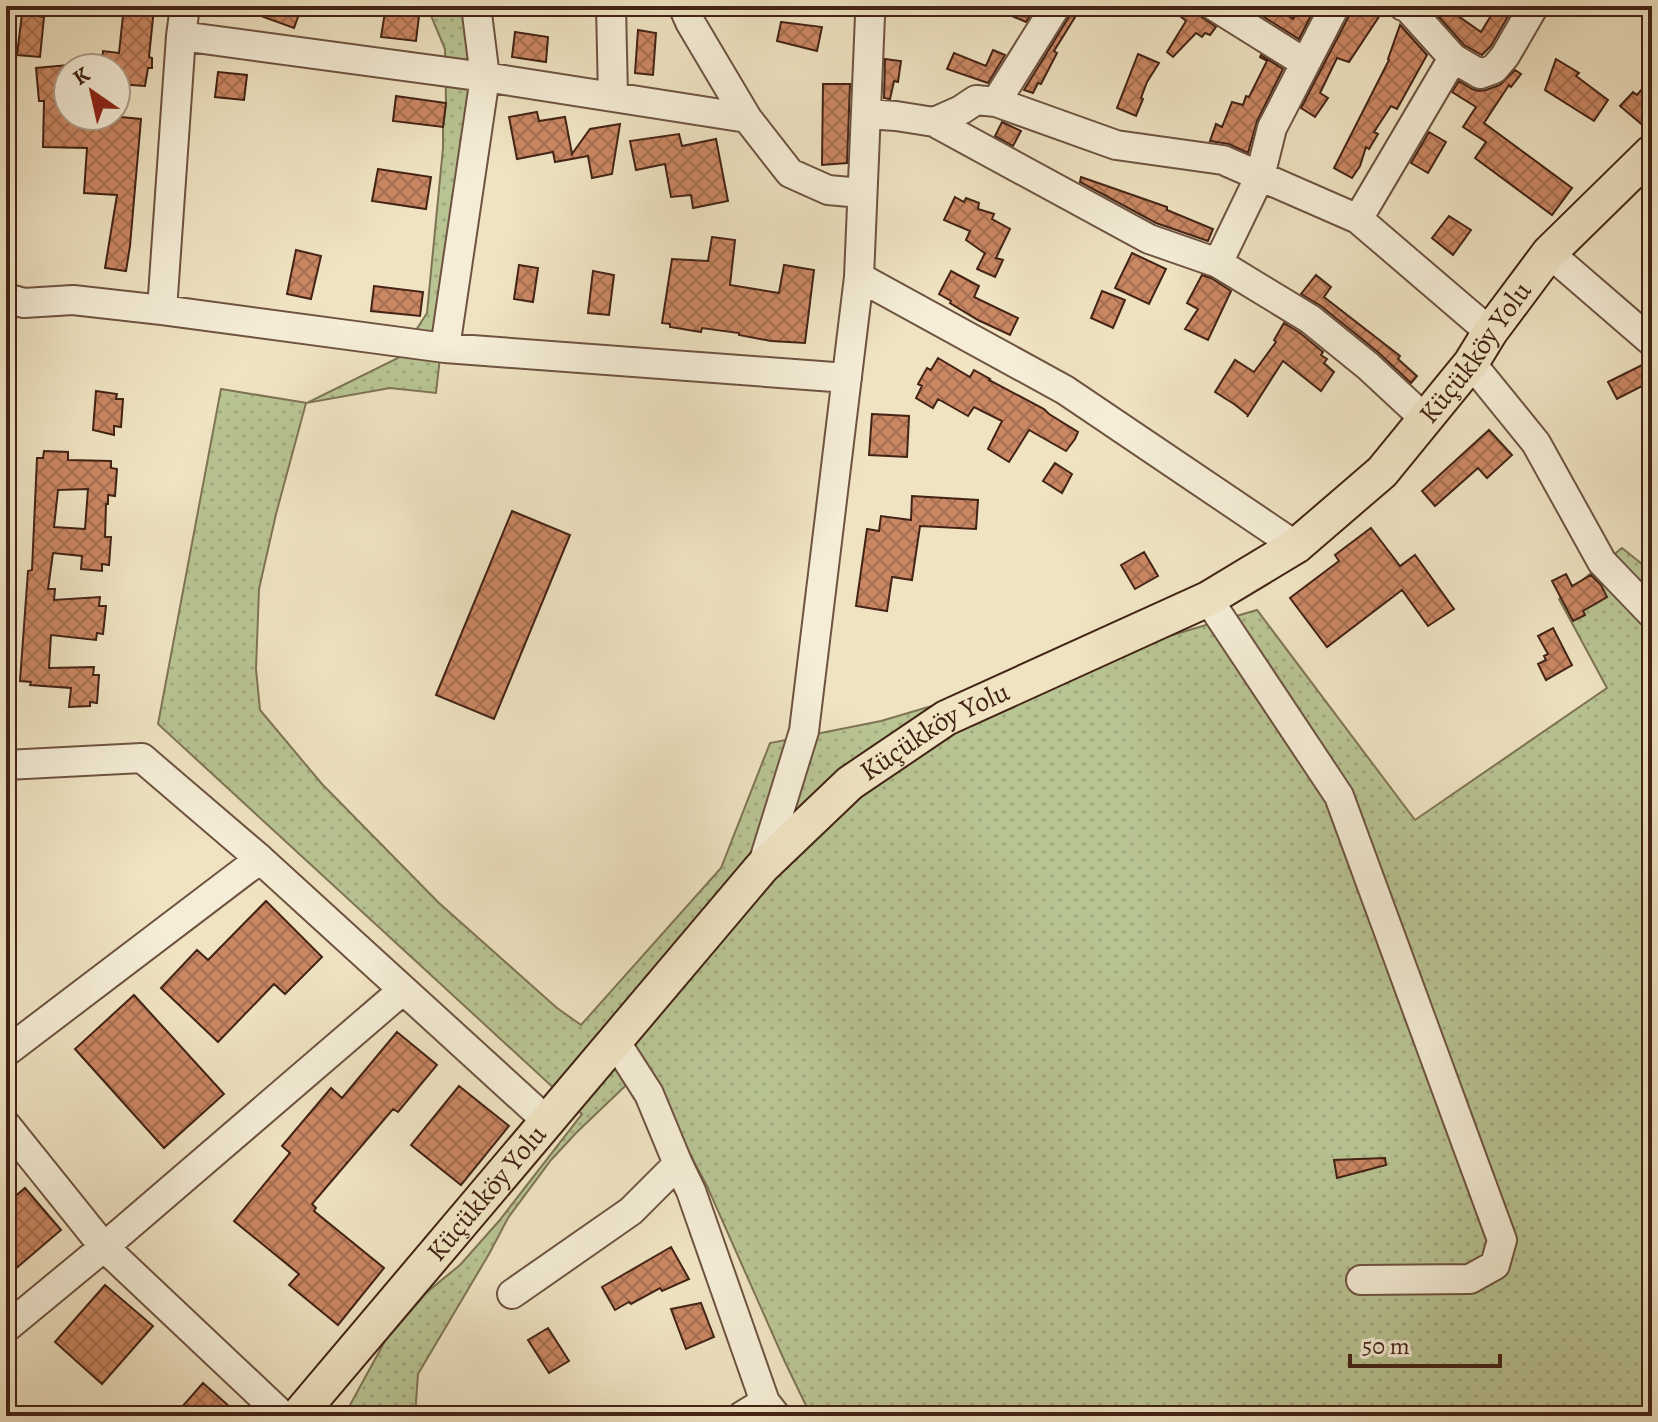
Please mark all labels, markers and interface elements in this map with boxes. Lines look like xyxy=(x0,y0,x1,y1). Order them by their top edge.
north arrow xyxy=(52,52,132,132)
text: K xyxy=(67,59,96,93)
street label: Küçükköy Yolu xyxy=(1410,273,1541,432)
street label: Küçükköy Yolu xyxy=(852,672,1016,790)
street label: Küçükköy Yolu xyxy=(418,1116,556,1269)
scale bar xyxy=(1350,1318,1500,1368)
text: 50 m xyxy=(1362,1330,1410,1362)

